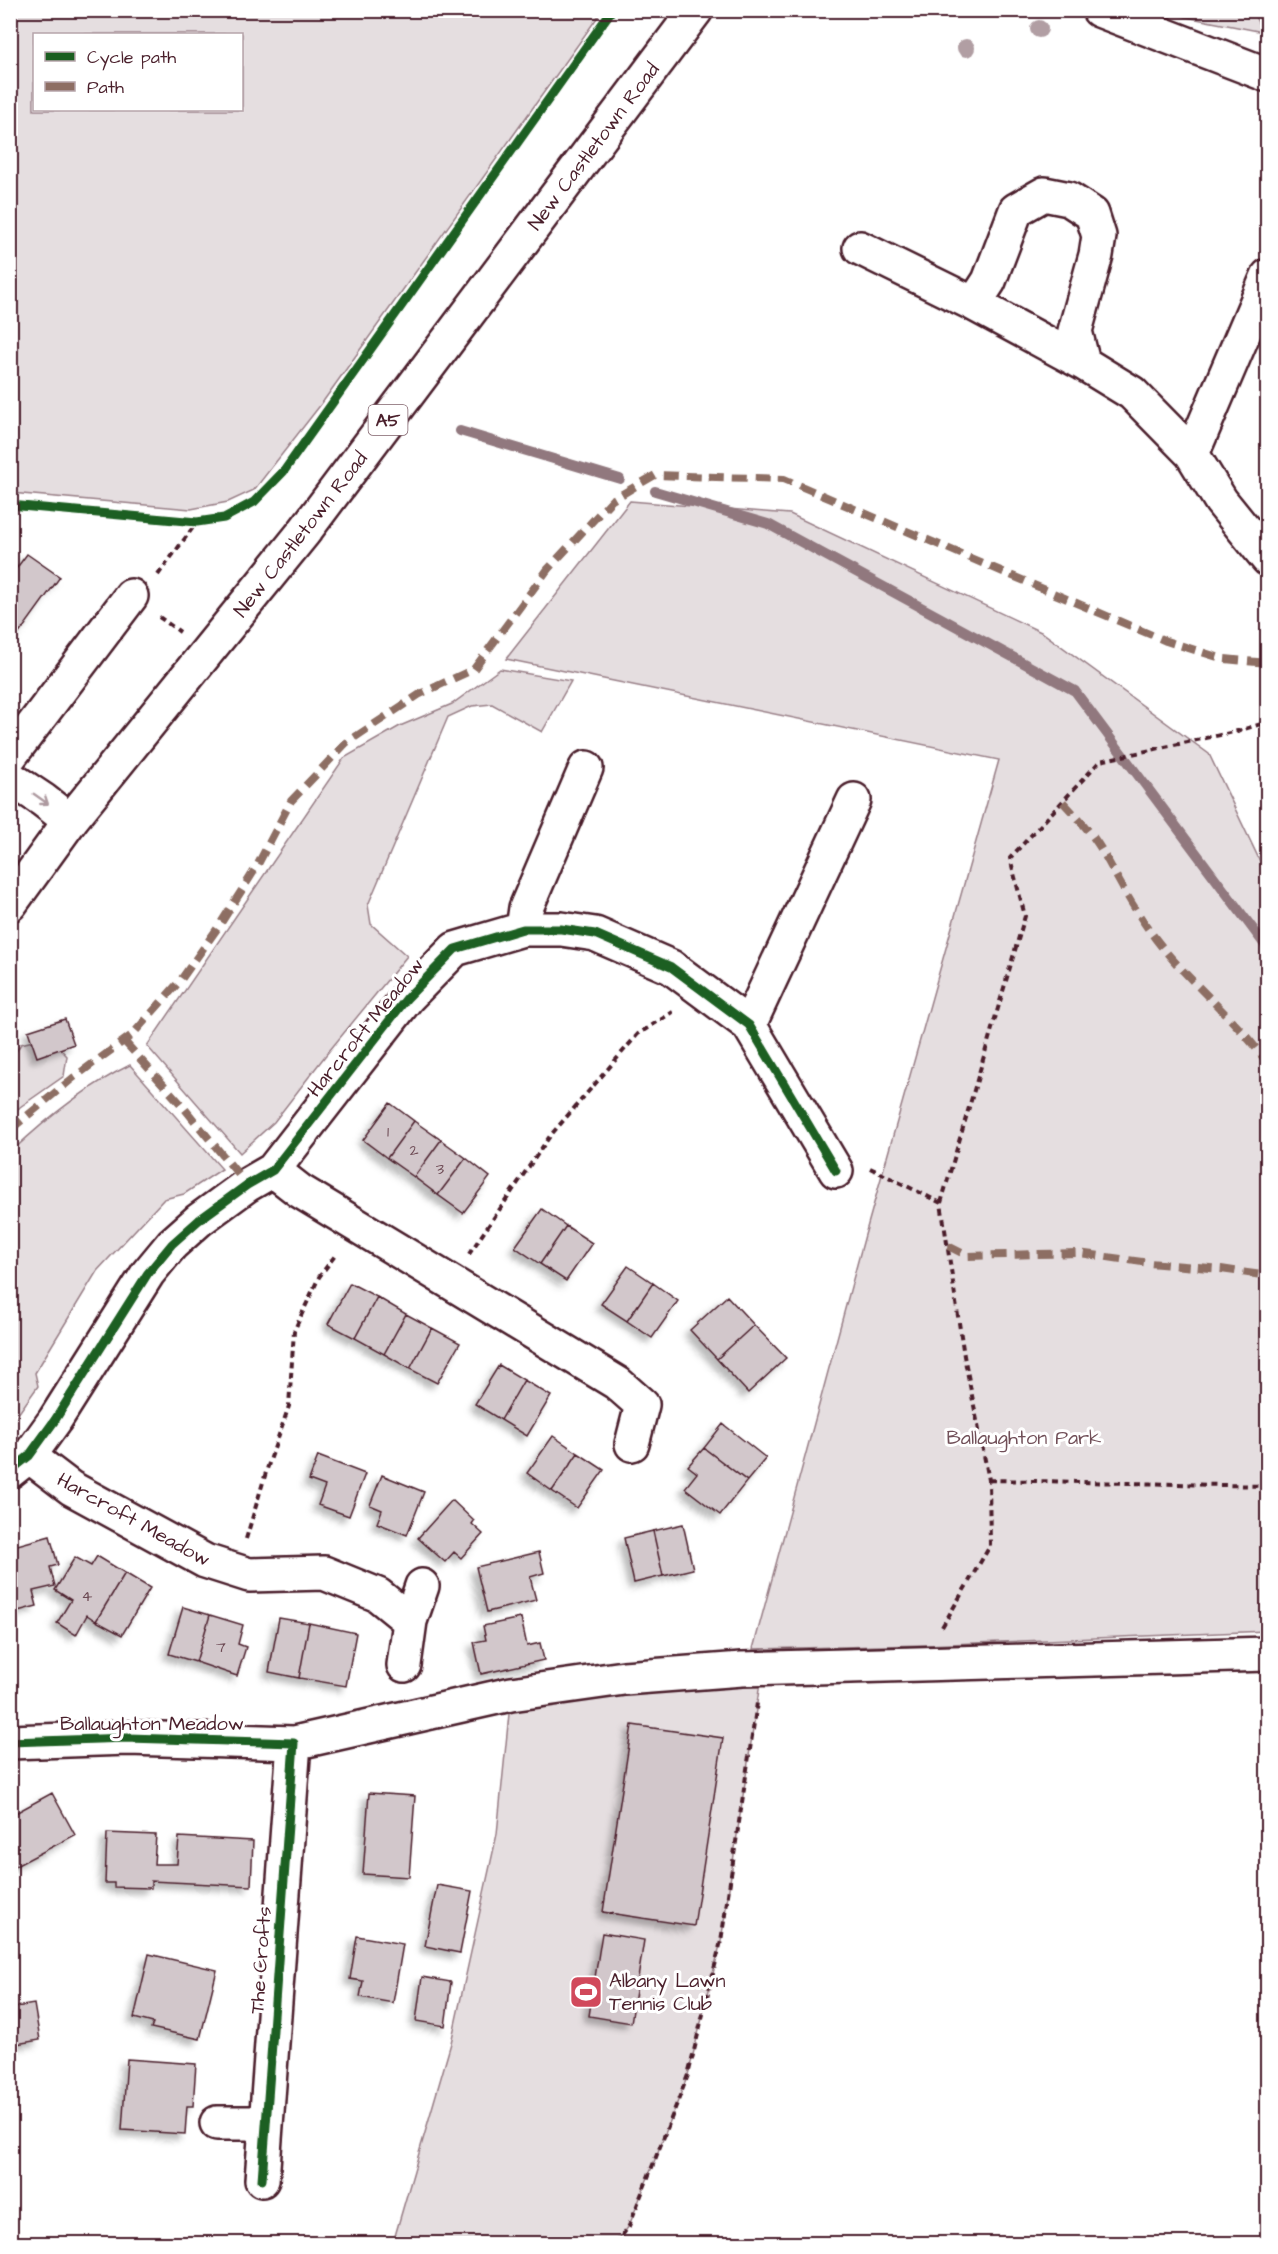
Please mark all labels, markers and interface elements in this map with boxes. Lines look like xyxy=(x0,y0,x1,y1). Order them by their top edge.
legend xyxy=(33,33,243,111)
text: Cycle path xyxy=(87,45,176,71)
street label: New Castletown Road xyxy=(521,57,666,236)
text: Path xyxy=(87,75,124,100)
road number: A5 xyxy=(368,405,408,435)
street label: New Castletown Road xyxy=(227,446,374,623)
one-way arrow xyxy=(32,793,48,805)
street label: Harcroft Meadow xyxy=(301,952,431,1103)
house number: 1 xyxy=(387,1121,389,1143)
house number: 2 xyxy=(409,1139,419,1161)
house number: 3 xyxy=(436,1158,444,1180)
park label: Ballaughton Park xyxy=(947,1424,1101,1453)
street label: Harcroft Meadow xyxy=(52,1466,215,1574)
house number: 4 xyxy=(82,1585,93,1607)
house number: 7 xyxy=(216,1636,226,1658)
street label: Ballaughton Meadow xyxy=(60,1710,244,1739)
street label: The Crofts xyxy=(243,1905,279,2015)
place label: Albany Lawn Tennis Club xyxy=(609,1967,726,2018)
sports icon: Albany Lawn Tennis Club xyxy=(568,1974,604,2010)

